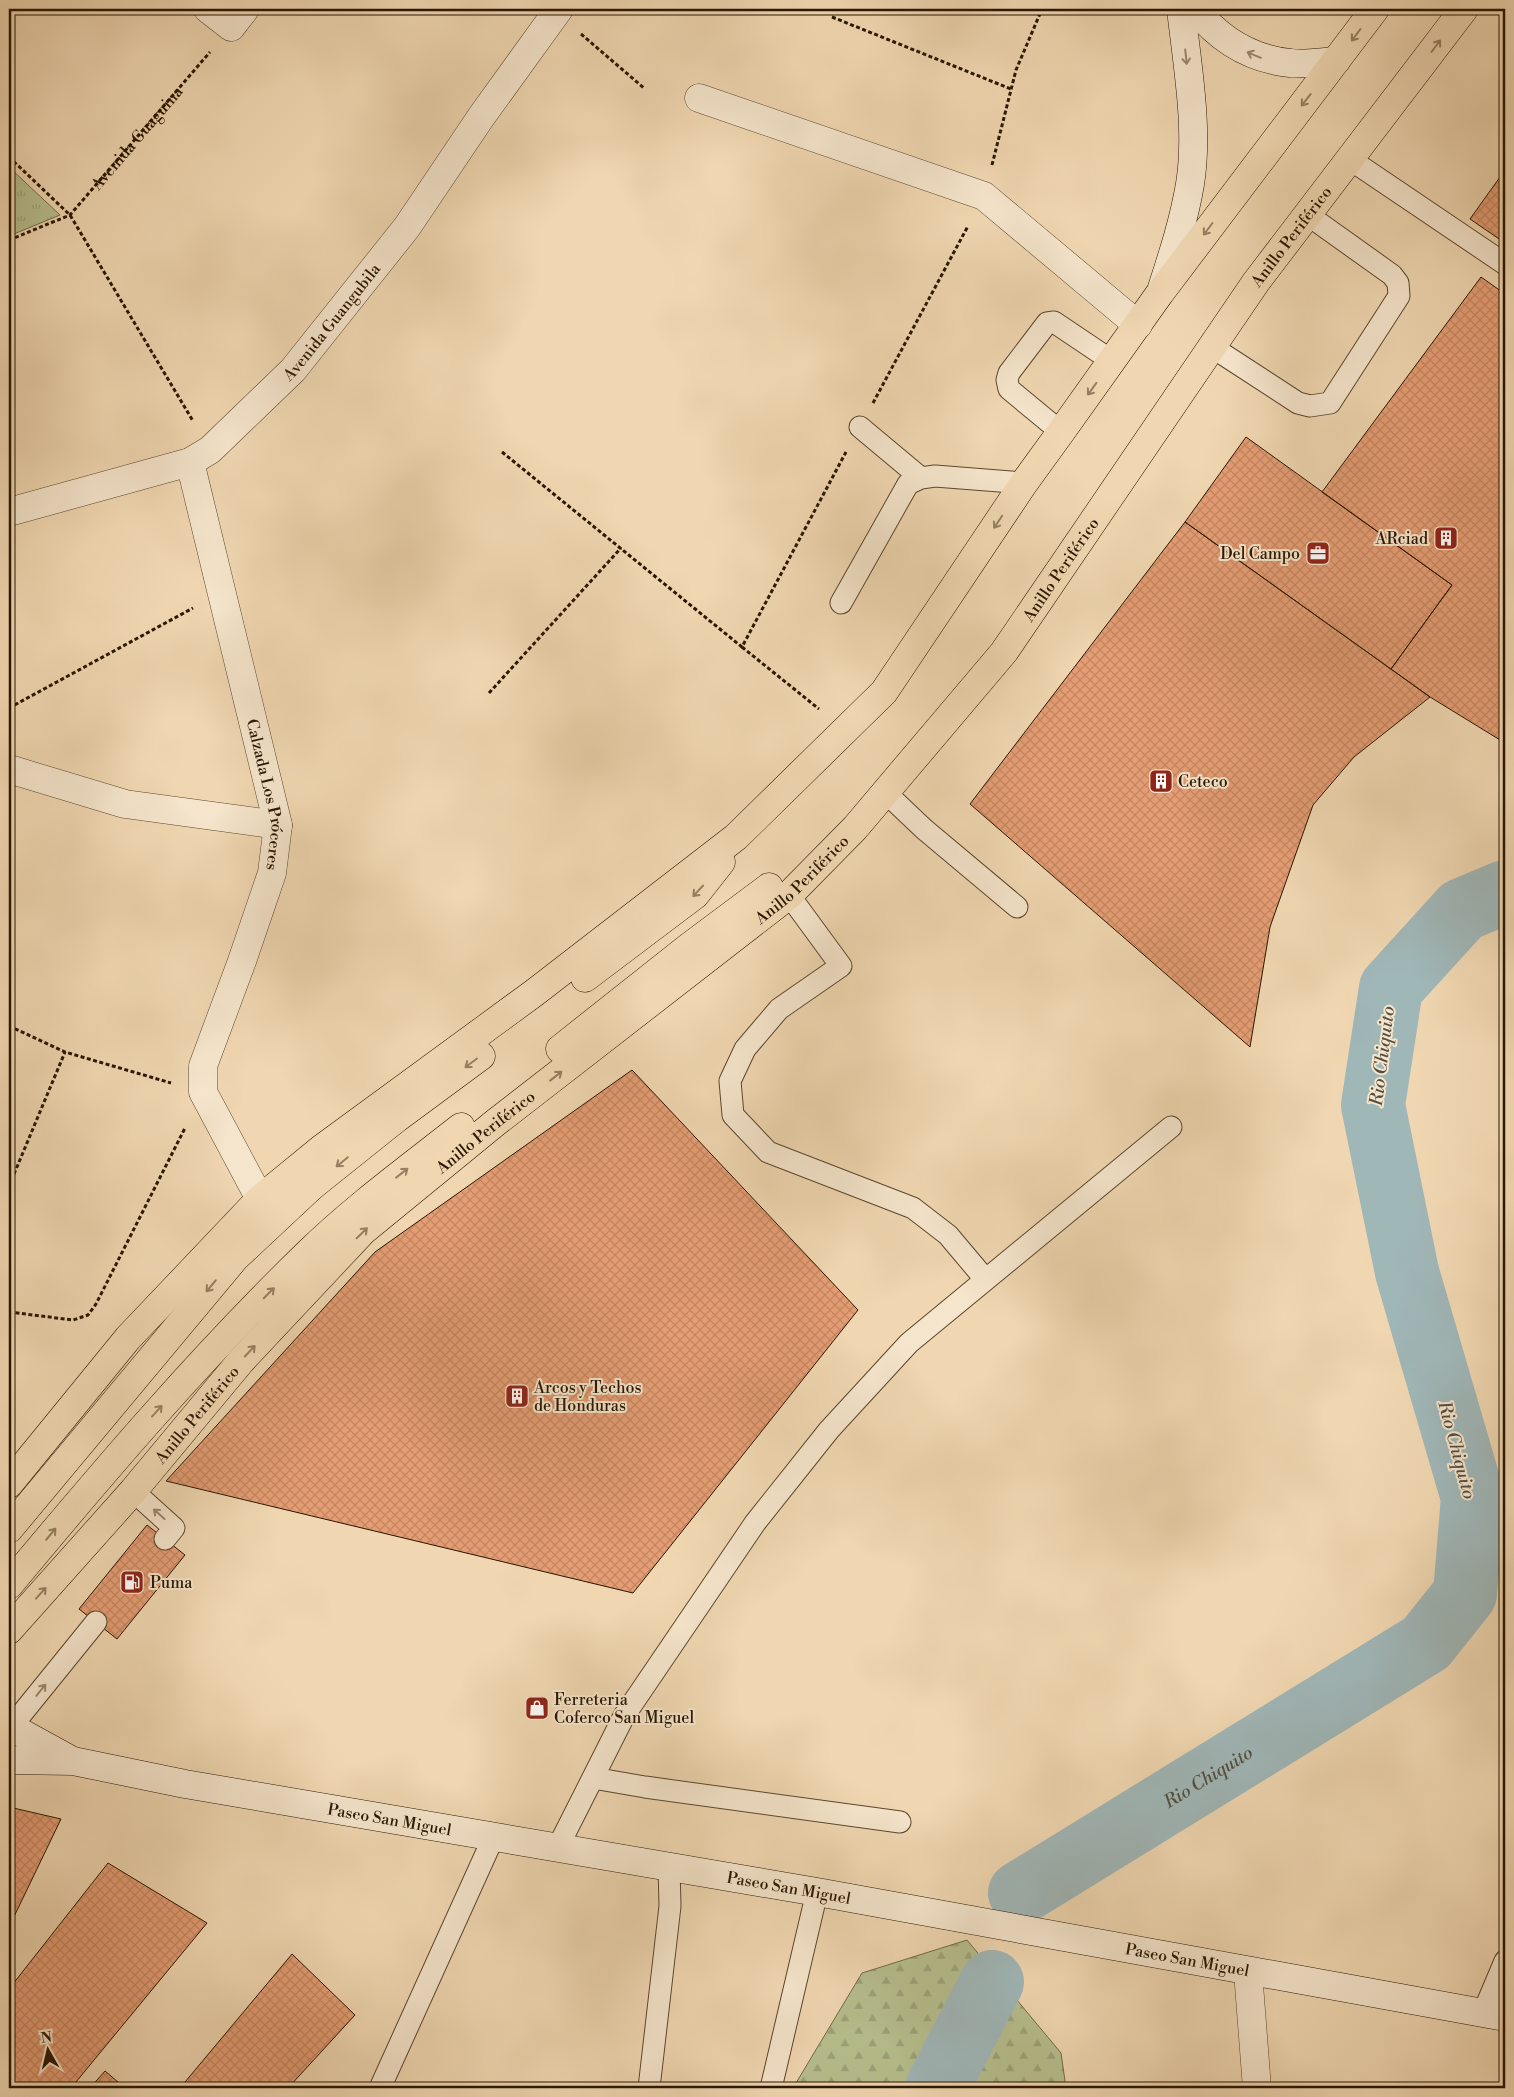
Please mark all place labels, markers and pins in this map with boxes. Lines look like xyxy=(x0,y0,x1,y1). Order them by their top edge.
building icon: ARciad xyxy=(1433,525,1459,551)
place label: ARciad xyxy=(1374,529,1428,549)
office icon: Del Campo xyxy=(1305,540,1331,566)
place label: Del Campo xyxy=(1220,544,1300,564)
building icon: Ceteco xyxy=(1148,768,1174,794)
place label: Ceteco xyxy=(1178,772,1228,792)
place label: Arcos y Techos de Honduras xyxy=(533,1378,642,1416)
building icon: Arcos y Techos de Honduras xyxy=(504,1383,530,1409)
fuel station icon: Puma xyxy=(119,1569,145,1595)
place label: Puma xyxy=(150,1573,193,1593)
place label: Ferreteria Coferco San Miguel xyxy=(554,1690,694,1728)
shop icon: Ferreteria Coferco San Miguel xyxy=(524,1695,550,1721)

